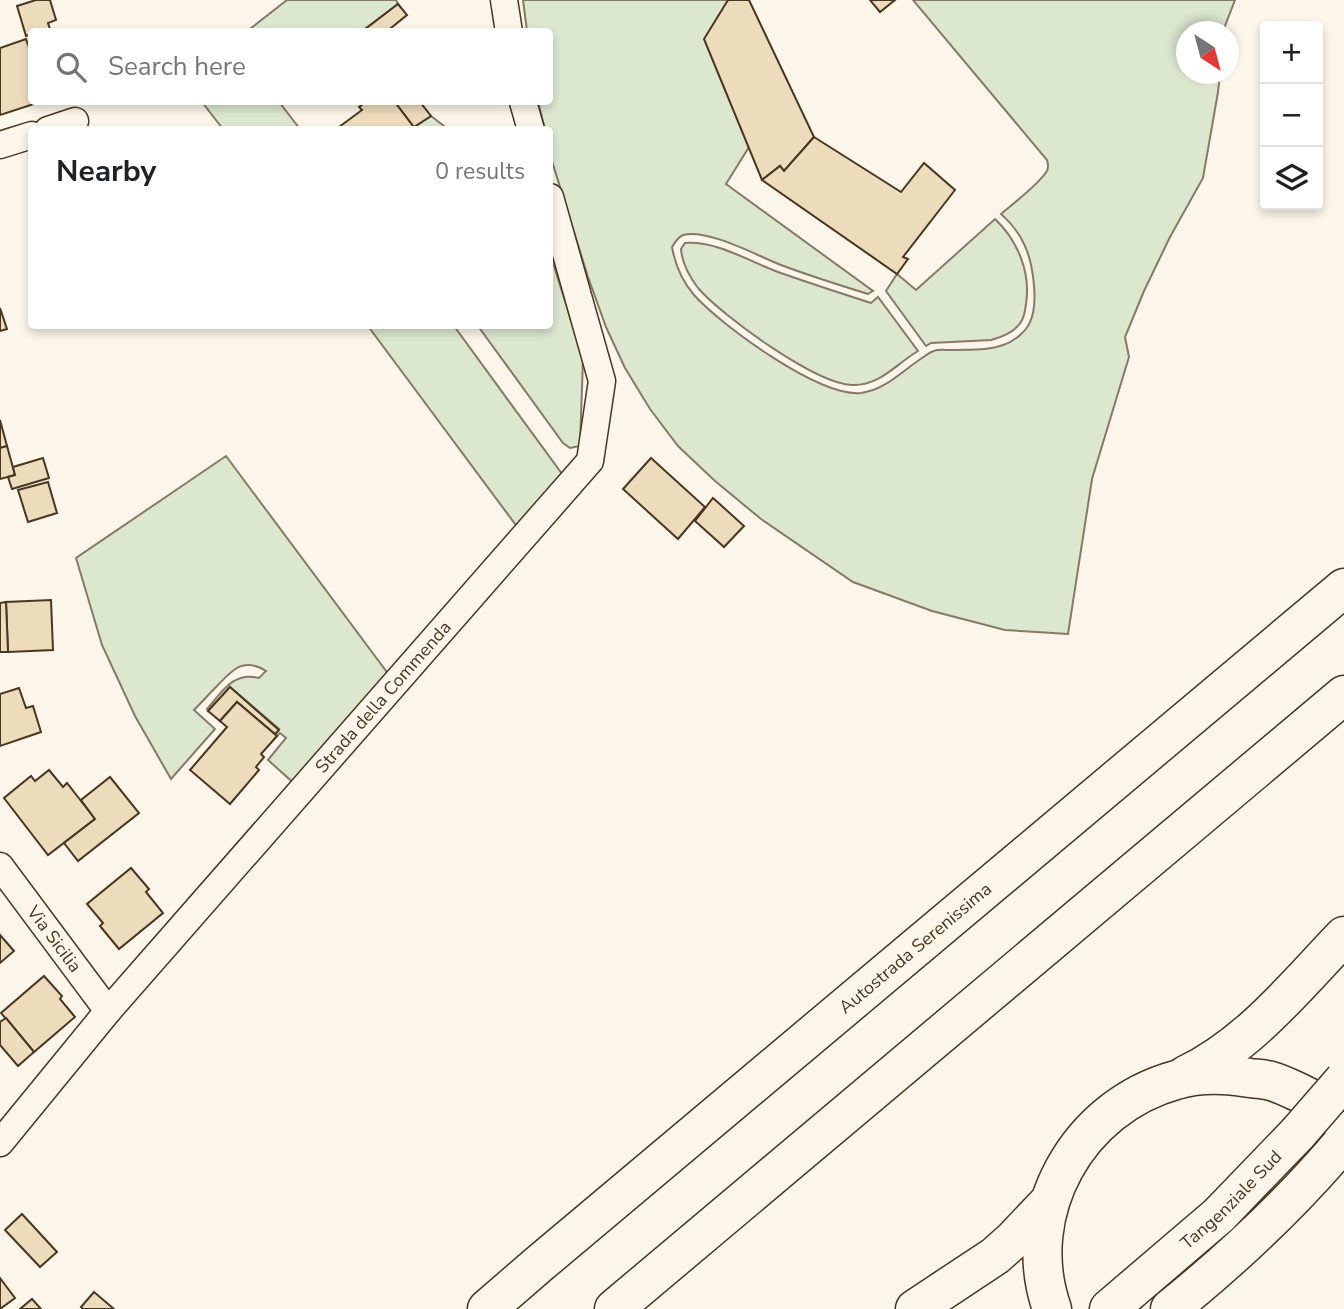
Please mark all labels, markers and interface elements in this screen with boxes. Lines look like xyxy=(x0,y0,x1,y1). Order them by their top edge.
north arrow xyxy=(1176,21,1239,84)
map controls xyxy=(1260,21,1323,210)
button: + xyxy=(1260,21,1323,84)
search box xyxy=(28,28,553,105)
icon: search xyxy=(52,48,90,86)
text: Search here xyxy=(108,49,246,84)
button: − xyxy=(1260,84,1323,147)
button: layers xyxy=(1260,147,1323,210)
text: Nearby xyxy=(56,151,156,192)
text: 0 results xyxy=(435,156,525,187)
street label: Strada della Commenda xyxy=(310,616,456,778)
street label: Autostrada Serenissima xyxy=(834,877,997,1019)
street label: Via Sicilia xyxy=(21,900,87,977)
street label: Tangenziale Sud xyxy=(1175,1145,1287,1255)

